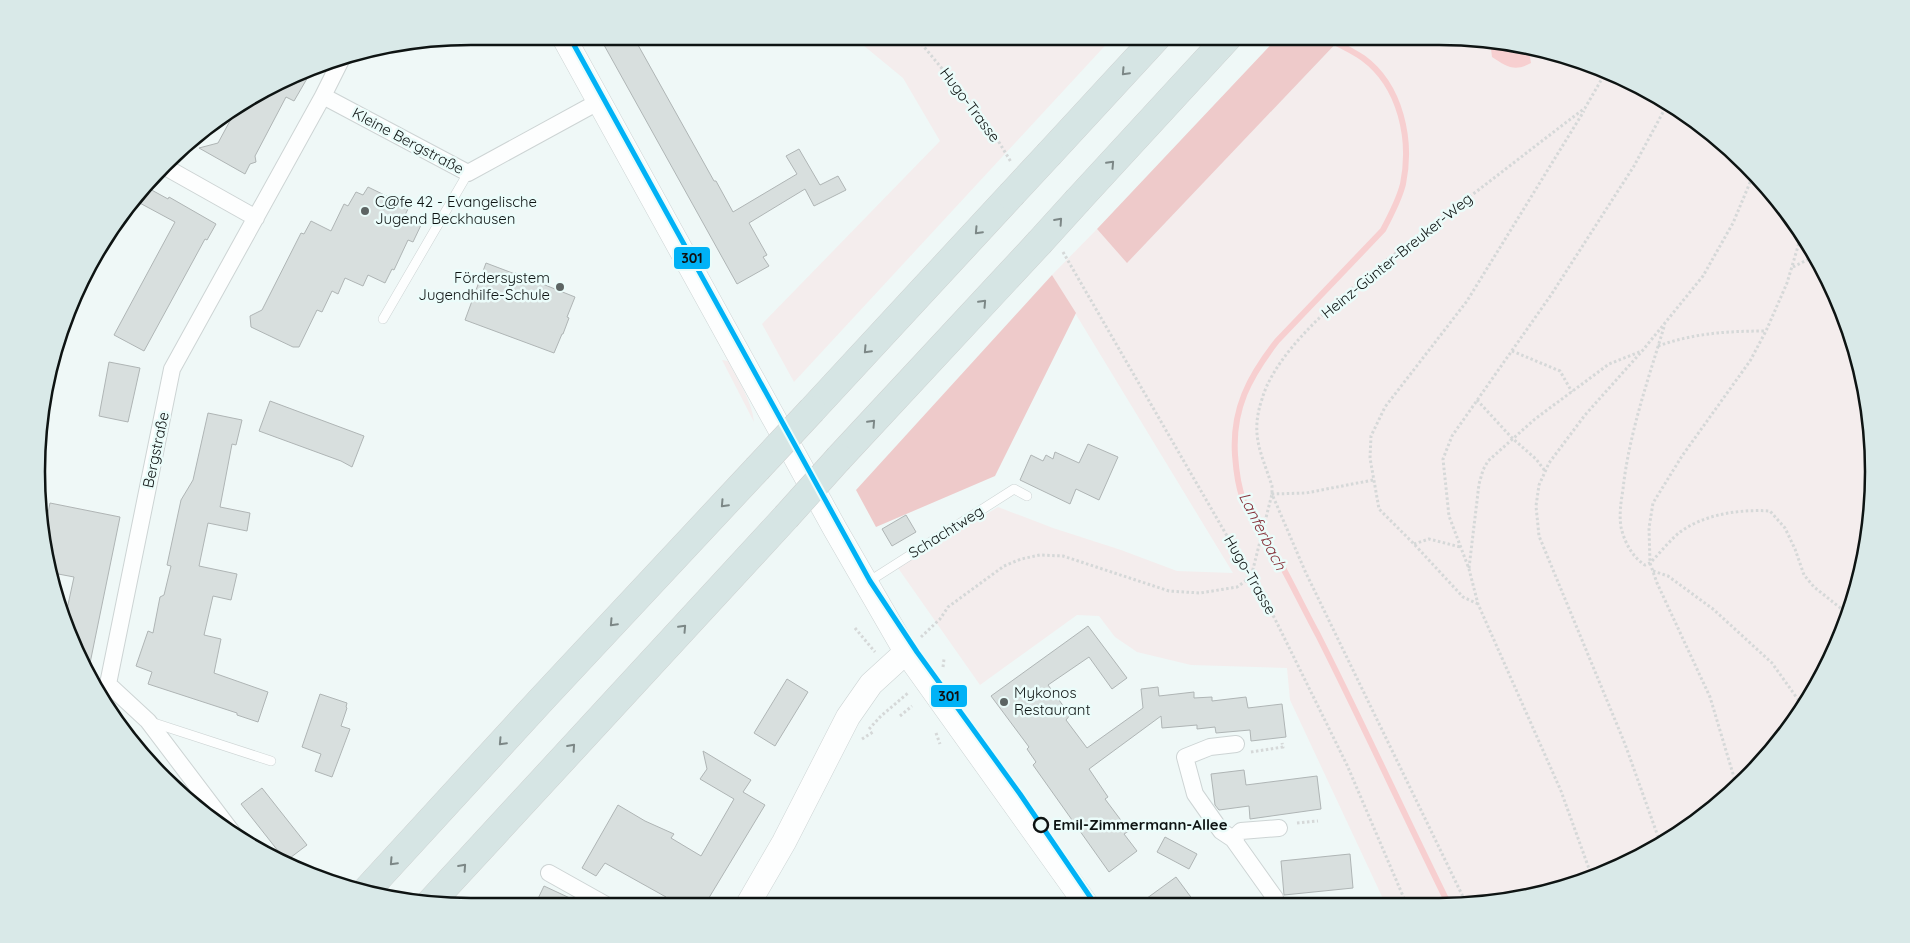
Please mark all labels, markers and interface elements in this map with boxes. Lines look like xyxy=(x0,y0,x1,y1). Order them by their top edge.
street label: Hugo-Trasse xyxy=(936,64,1005,146)
one-way arrow xyxy=(1122,67,1131,76)
street label: Kleine Bergstraße xyxy=(349,103,467,178)
one-way arrow xyxy=(1105,161,1114,170)
street label: Heinz-Günter-Breuker-Weg xyxy=(1317,189,1476,322)
place label: C@fe 42 - Evangelische Jugend Beckhausen xyxy=(375,192,537,228)
marker: C@fe 42 - Evangelische Jugend Beckhausen xyxy=(359,205,371,217)
one-way arrow xyxy=(1053,218,1062,227)
one-way arrow xyxy=(975,225,984,234)
line badge: 301 xyxy=(673,246,711,270)
text: 301 xyxy=(681,249,703,267)
place label: Fördersystem Jugendhilfe-Schule xyxy=(418,268,550,304)
marker: Fördersystem Jugendhilfe-Schule xyxy=(554,281,566,293)
one-way arrow xyxy=(977,300,986,309)
one-way arrow xyxy=(864,344,873,353)
street label: Bergstraße xyxy=(138,410,173,490)
one-way arrow xyxy=(866,419,875,428)
water label: Lanferbach xyxy=(1235,489,1292,574)
one-way arrow xyxy=(721,499,730,508)
street label: Schachtweg xyxy=(905,501,987,562)
street label: Hugo-Trasse xyxy=(1220,532,1281,618)
one-way arrow xyxy=(610,617,619,626)
one-way arrow xyxy=(677,624,686,633)
place label: Mykonos Restaurant xyxy=(1014,683,1091,719)
line badge: 301 xyxy=(930,684,968,708)
text: 301 xyxy=(938,687,960,705)
marker: Mykonos Restaurant xyxy=(998,696,1010,708)
one-way arrow xyxy=(499,736,508,745)
one-way arrow xyxy=(566,743,575,752)
place label: Emil-Zimmermann-Allee xyxy=(1053,815,1228,834)
marker: Emil-Zimmermann-Allee xyxy=(1033,817,1049,833)
one-way arrow xyxy=(389,856,398,865)
one-way arrow xyxy=(457,863,466,872)

